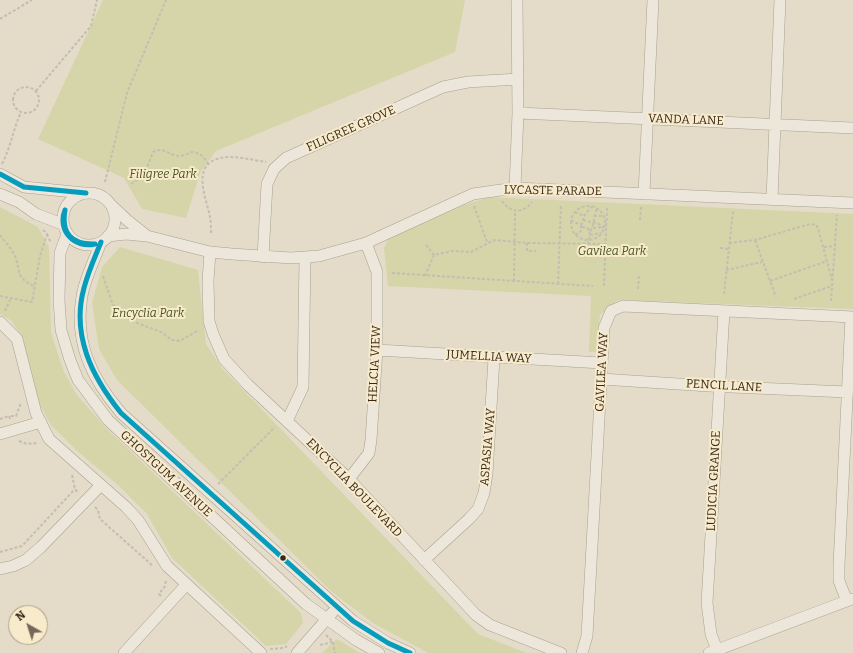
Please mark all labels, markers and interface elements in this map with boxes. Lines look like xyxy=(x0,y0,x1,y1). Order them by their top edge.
street label: FILIGREE GROVE xyxy=(304,103,398,155)
street label: VANDA LANE xyxy=(648,111,724,129)
park label: Filigree Park xyxy=(129,168,197,182)
street label: LYCASTE PARADE xyxy=(504,183,602,199)
park label: Gavilea Park xyxy=(578,245,646,259)
park label: Encyclia Park xyxy=(112,307,184,321)
street label: HELCIA VIEW xyxy=(366,325,384,403)
street label: GAVILEA WAY xyxy=(593,332,611,412)
street label: JUMELLIA WAY xyxy=(446,348,532,366)
street label: PENCIL LANE xyxy=(685,377,763,395)
street label: ASPASIA WAY xyxy=(477,408,499,486)
street label: GHOSTGUM AVENUE xyxy=(117,428,215,520)
street label: LUDICIA GRANGE xyxy=(704,430,724,532)
street label: ENCYCLIA BOULEVARD xyxy=(303,436,405,540)
unlabelled marker xyxy=(278,553,288,563)
north arrow xyxy=(8,605,48,645)
text: N xyxy=(13,608,28,624)

